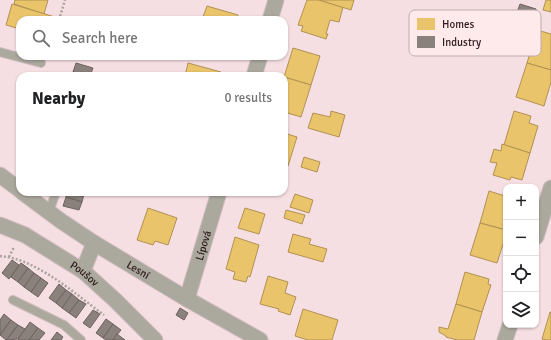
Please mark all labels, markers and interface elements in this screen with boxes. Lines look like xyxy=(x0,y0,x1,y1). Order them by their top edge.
legend xyxy=(409,10,541,56)
search box xyxy=(16,16,288,60)
text: Homes xyxy=(442,18,474,31)
icon: search xyxy=(30,27,52,49)
text: Search here xyxy=(62,29,138,47)
text: Industry xyxy=(442,36,482,49)
text: Nearby xyxy=(32,88,85,109)
text: 0 results xyxy=(224,90,272,106)
map controls xyxy=(503,184,539,328)
button: + xyxy=(503,184,539,220)
button: − xyxy=(503,220,539,256)
street label: Lípová xyxy=(193,229,214,262)
button: locate xyxy=(503,256,539,292)
street label: Lesní xyxy=(124,258,152,282)
street label: Poušov xyxy=(68,259,101,289)
button: layers xyxy=(503,292,539,328)

